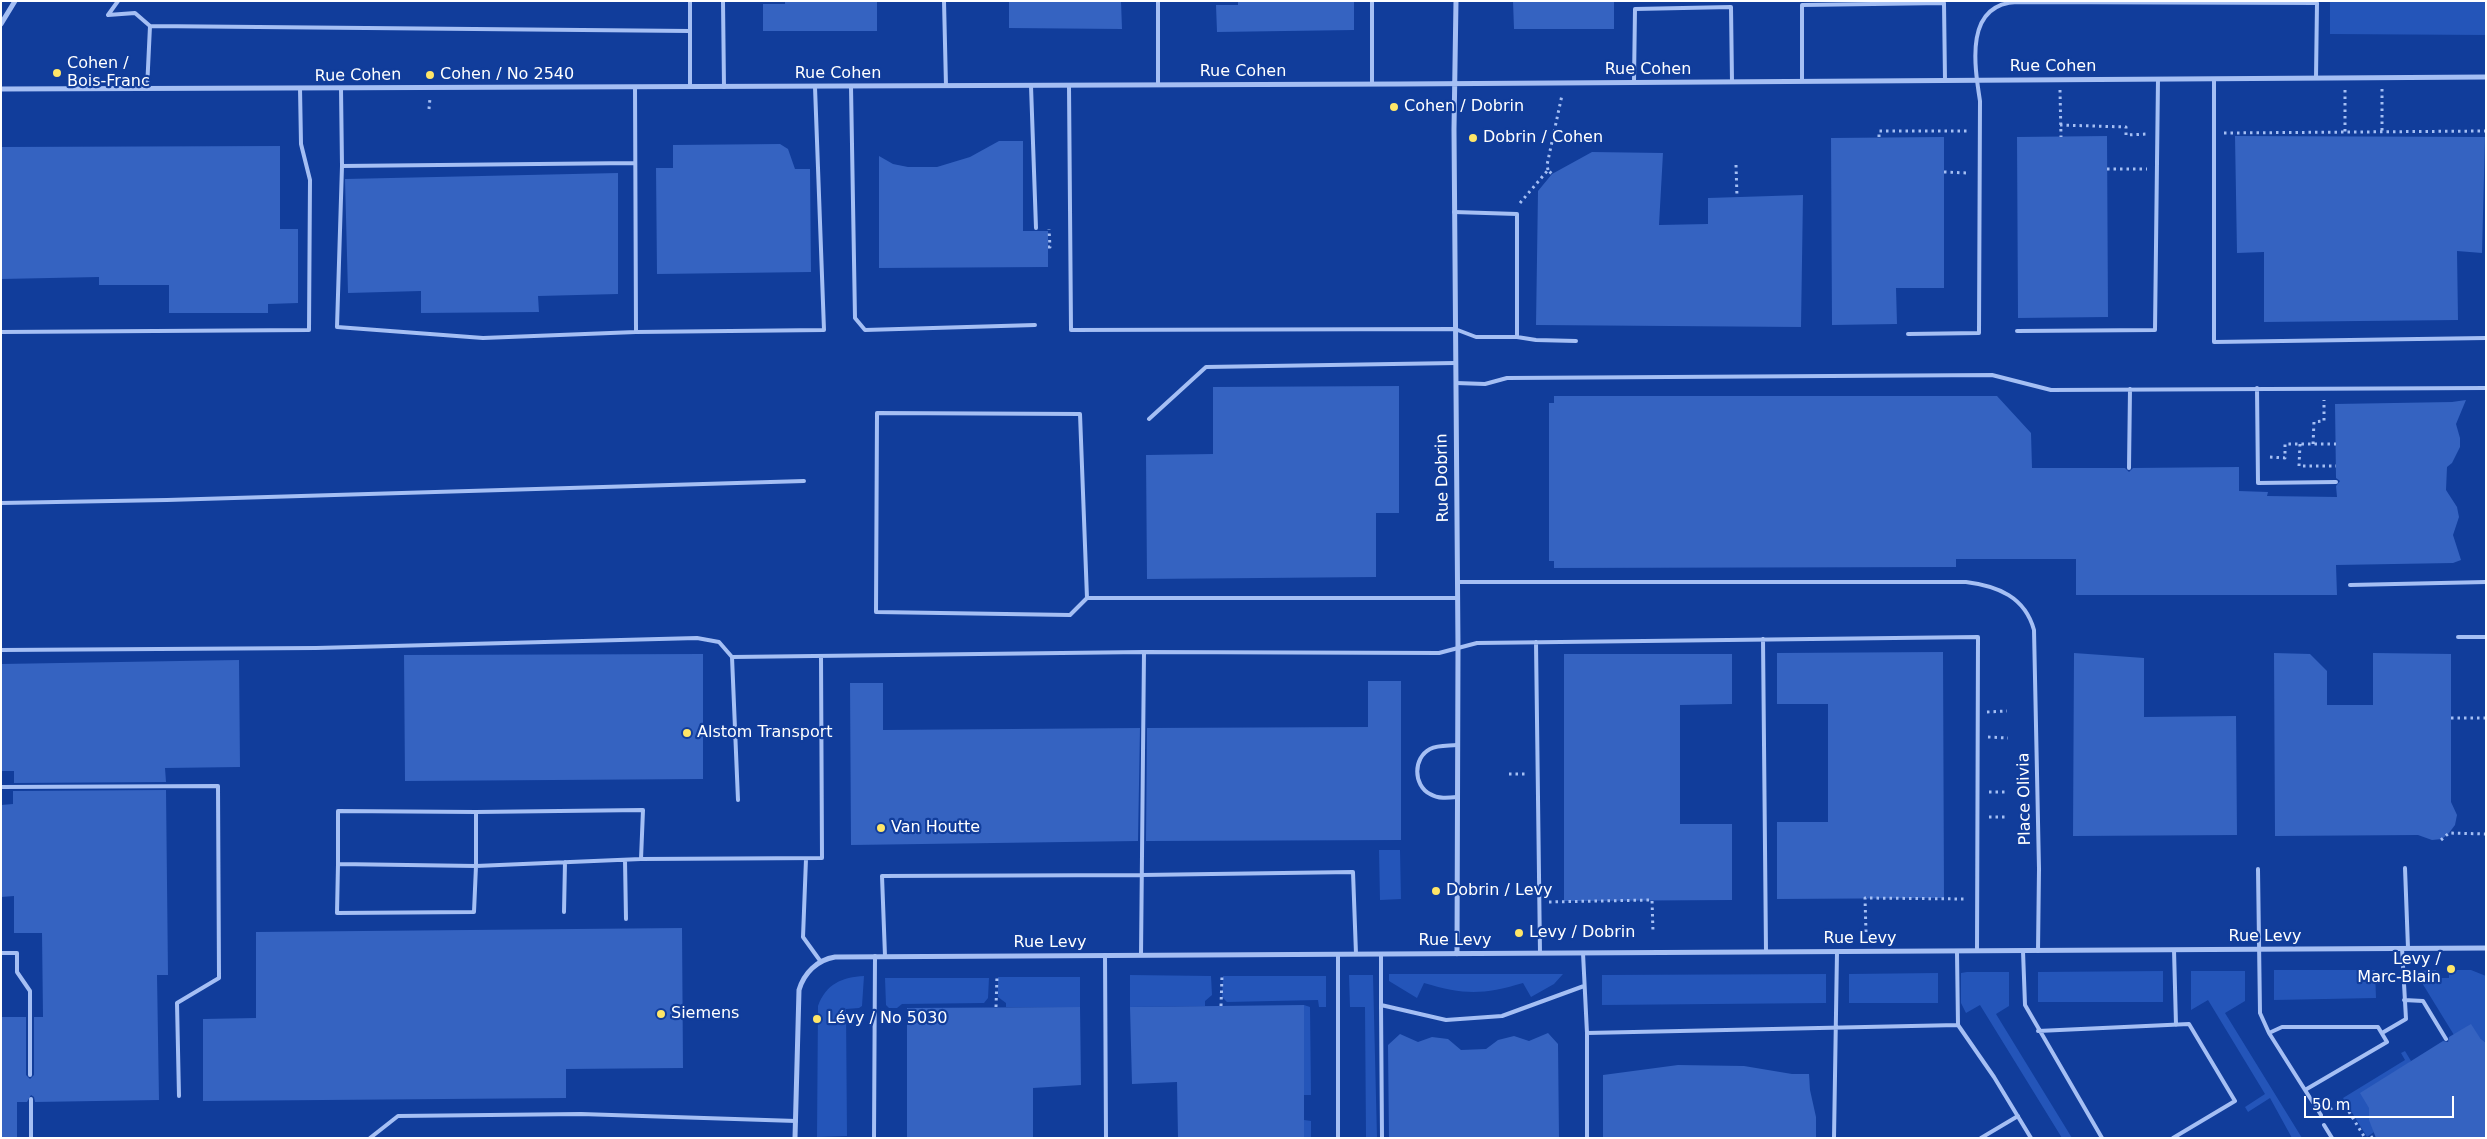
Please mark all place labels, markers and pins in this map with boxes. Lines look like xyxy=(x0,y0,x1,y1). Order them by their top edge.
place label: Cohen / Bois-Franc xyxy=(67,54,150,92)
place label: Cohen / No 2540 xyxy=(440,65,574,85)
marker: Cohen / Bois-Franc xyxy=(51,67,63,79)
marker: Cohen / No 2540 xyxy=(424,69,436,81)
place label: Cohen / Dobrin xyxy=(1404,97,1524,117)
marker: Cohen / Dobrin xyxy=(1388,101,1400,113)
place label: Dobrin / Cohen xyxy=(1483,128,1603,148)
marker: Dobrin / Cohen xyxy=(1467,132,1479,144)
place label: Alstom Transport xyxy=(697,723,833,743)
marker: Alstom Transport xyxy=(681,727,693,739)
place label: Van Houtte xyxy=(891,818,980,838)
marker: Van Houtte xyxy=(875,822,887,834)
place label: Dobrin / Levy xyxy=(1446,881,1552,901)
marker: Dobrin / Levy xyxy=(1430,885,1442,897)
place label: Levy / Dobrin xyxy=(1529,923,1635,943)
marker: Levy / Dobrin xyxy=(1513,927,1525,939)
place label: Levy / Marc-Blain xyxy=(2357,950,2441,988)
marker: Levy / Marc-Blain xyxy=(2445,963,2457,975)
place label: Siemens xyxy=(671,1004,739,1024)
marker: Siemens xyxy=(655,1008,667,1020)
place label: Lévy / No 5030 xyxy=(827,1009,948,1029)
marker: Lévy / No 5030 xyxy=(811,1013,823,1025)

